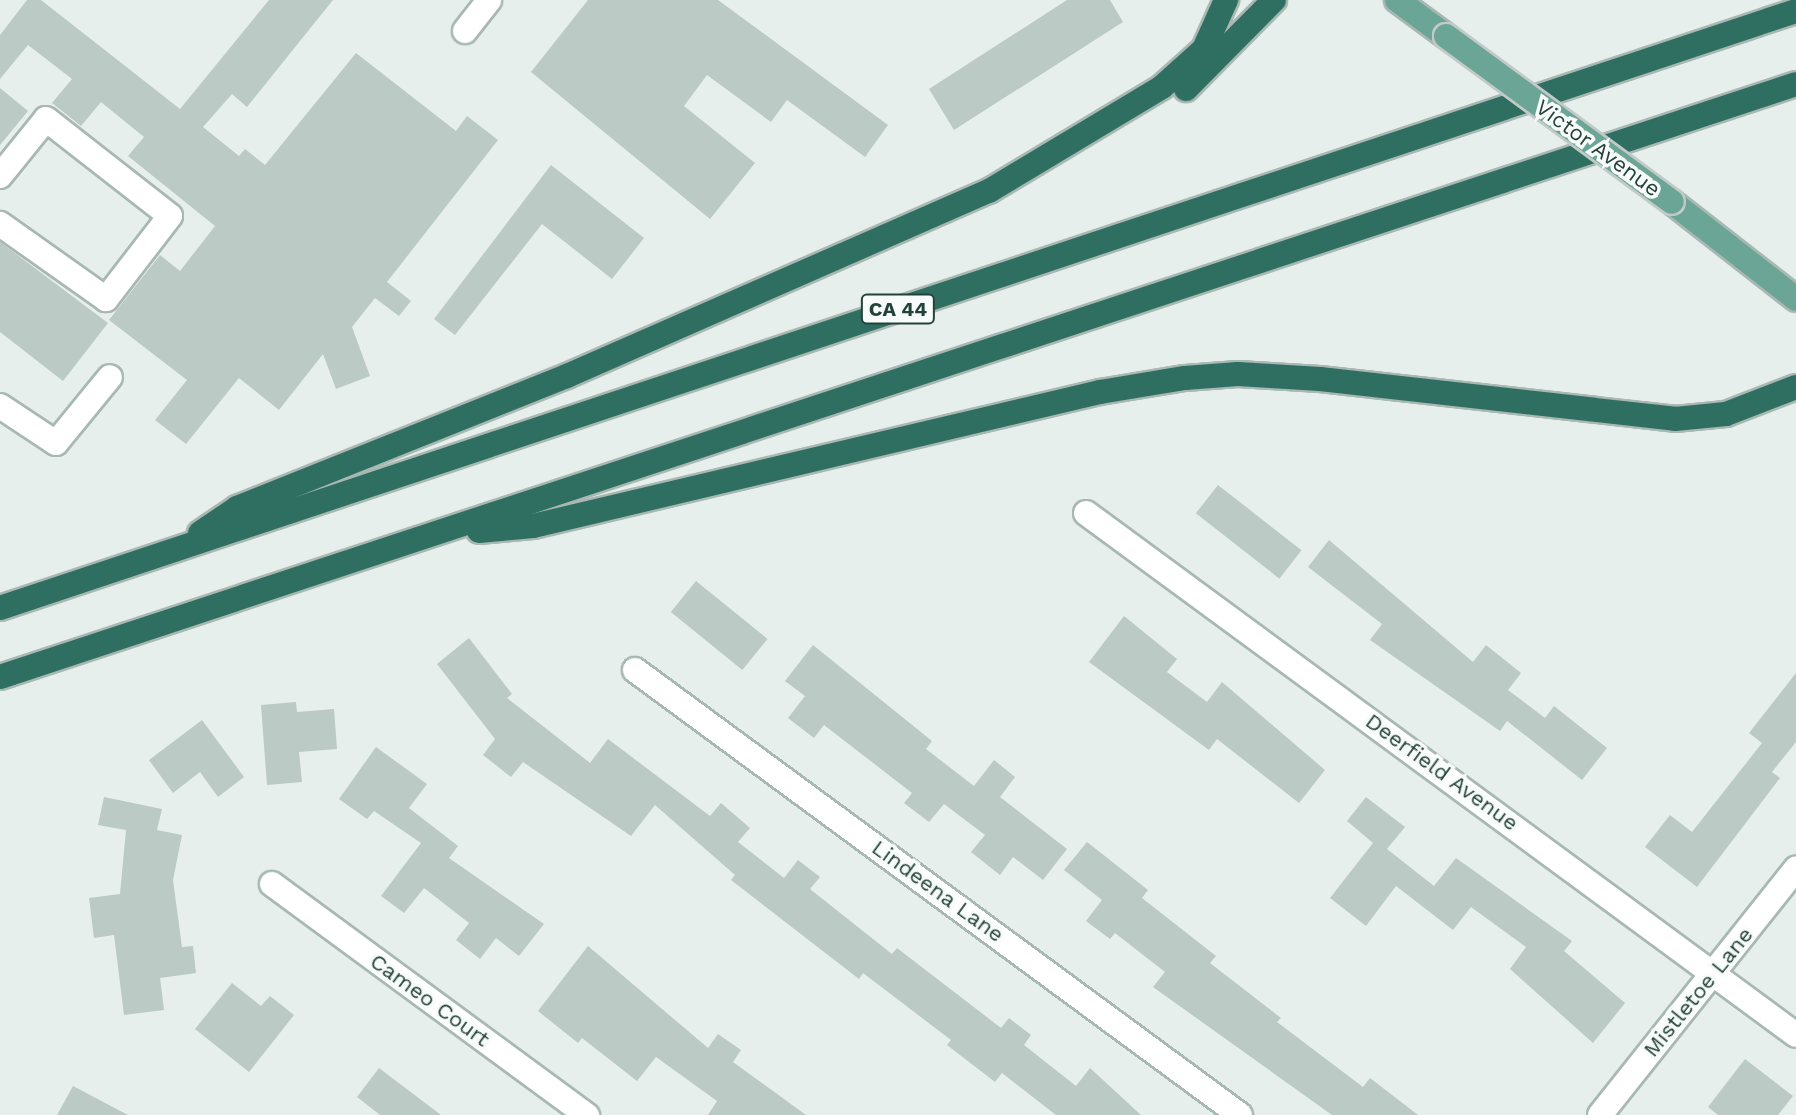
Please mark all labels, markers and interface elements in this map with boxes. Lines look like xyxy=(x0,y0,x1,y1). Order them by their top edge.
street label: Victor Avenue xyxy=(1530,93,1666,203)
road number: CA 44 xyxy=(860,293,936,325)
street label: Deerfield Avenue xyxy=(1360,707,1524,837)
street label: Lindeena Lane xyxy=(867,834,1009,948)
street label: Mistletoe Lane xyxy=(1638,922,1758,1062)
street label: Cameo Court xyxy=(365,948,495,1052)

